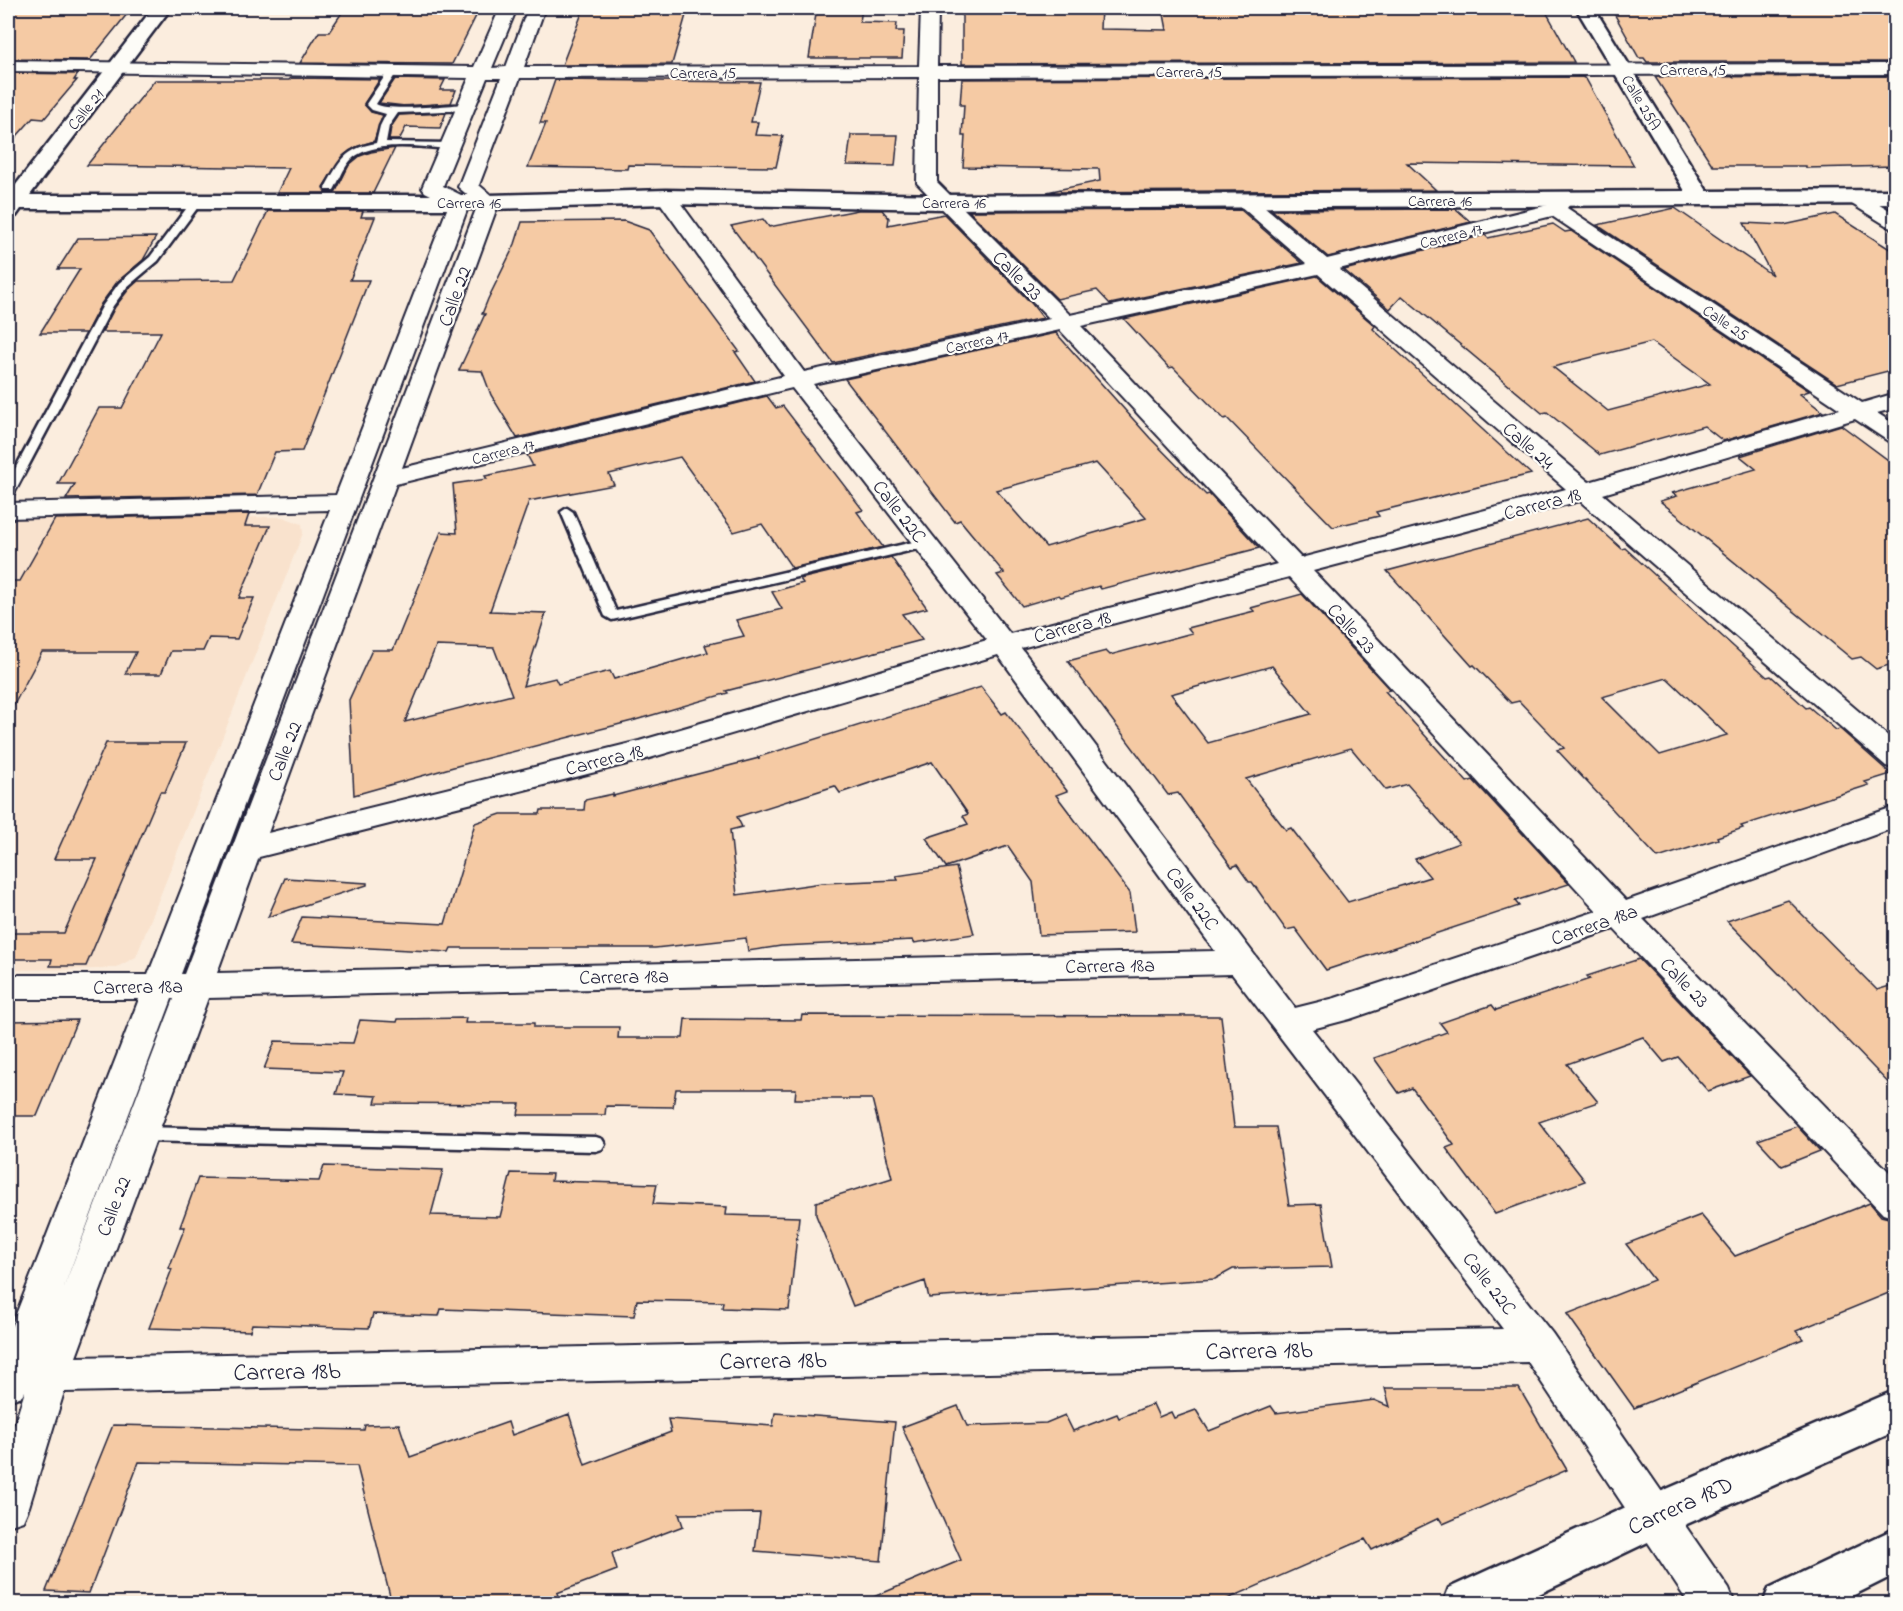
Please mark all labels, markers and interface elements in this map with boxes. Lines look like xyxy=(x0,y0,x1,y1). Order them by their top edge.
street label: Carrera 15 xyxy=(1660,59,1726,83)
street label: Carrera 15 xyxy=(1156,61,1222,85)
street label: Carrera 15 xyxy=(670,62,736,86)
street label: Calle 25A xyxy=(1614,71,1666,135)
street label: Calle 21 xyxy=(62,84,111,136)
street label: Carrera 16 xyxy=(1408,190,1472,214)
street label: Carrera 16 xyxy=(437,192,501,216)
street label: Carrera 16 xyxy=(922,192,986,216)
street label: Carrera 17 xyxy=(1418,217,1486,256)
street label: Calle 23 xyxy=(985,245,1048,308)
street label: Calle 22 xyxy=(432,263,481,331)
street label: Calle 25 xyxy=(1697,299,1753,348)
street label: Carrera 17 xyxy=(944,325,1012,361)
street label: Calle 24 xyxy=(1495,416,1560,478)
street label: Carrera 17 xyxy=(470,433,538,472)
street label: Calle 22C xyxy=(864,475,932,550)
street label: Carrera 18 xyxy=(1501,481,1585,530)
street label: Calle 23 xyxy=(1319,598,1381,662)
street label: Carrera 18 xyxy=(1031,604,1115,653)
street label: Calle 22 xyxy=(262,718,311,786)
street label: Carrera 18 xyxy=(563,738,646,785)
street label: Calle 22C xyxy=(1157,861,1225,938)
street label: Carrera 18a xyxy=(1548,898,1642,955)
street label: Carrera 18a xyxy=(1065,952,1155,983)
street label: Calle 23 xyxy=(1652,952,1715,1016)
street label: Carrera 18a xyxy=(579,963,669,994)
street label: Carrera 18a xyxy=(93,973,183,1004)
street label: Calle 22 xyxy=(91,1173,140,1241)
street label: Calle 22C xyxy=(1454,1247,1522,1322)
street label: Carrera 18b xyxy=(1205,1334,1313,1371)
street label: Carrera 18b xyxy=(719,1344,827,1381)
street label: Carrera 18b xyxy=(233,1355,341,1392)
street label: Carrera 18D xyxy=(1623,1468,1739,1546)

